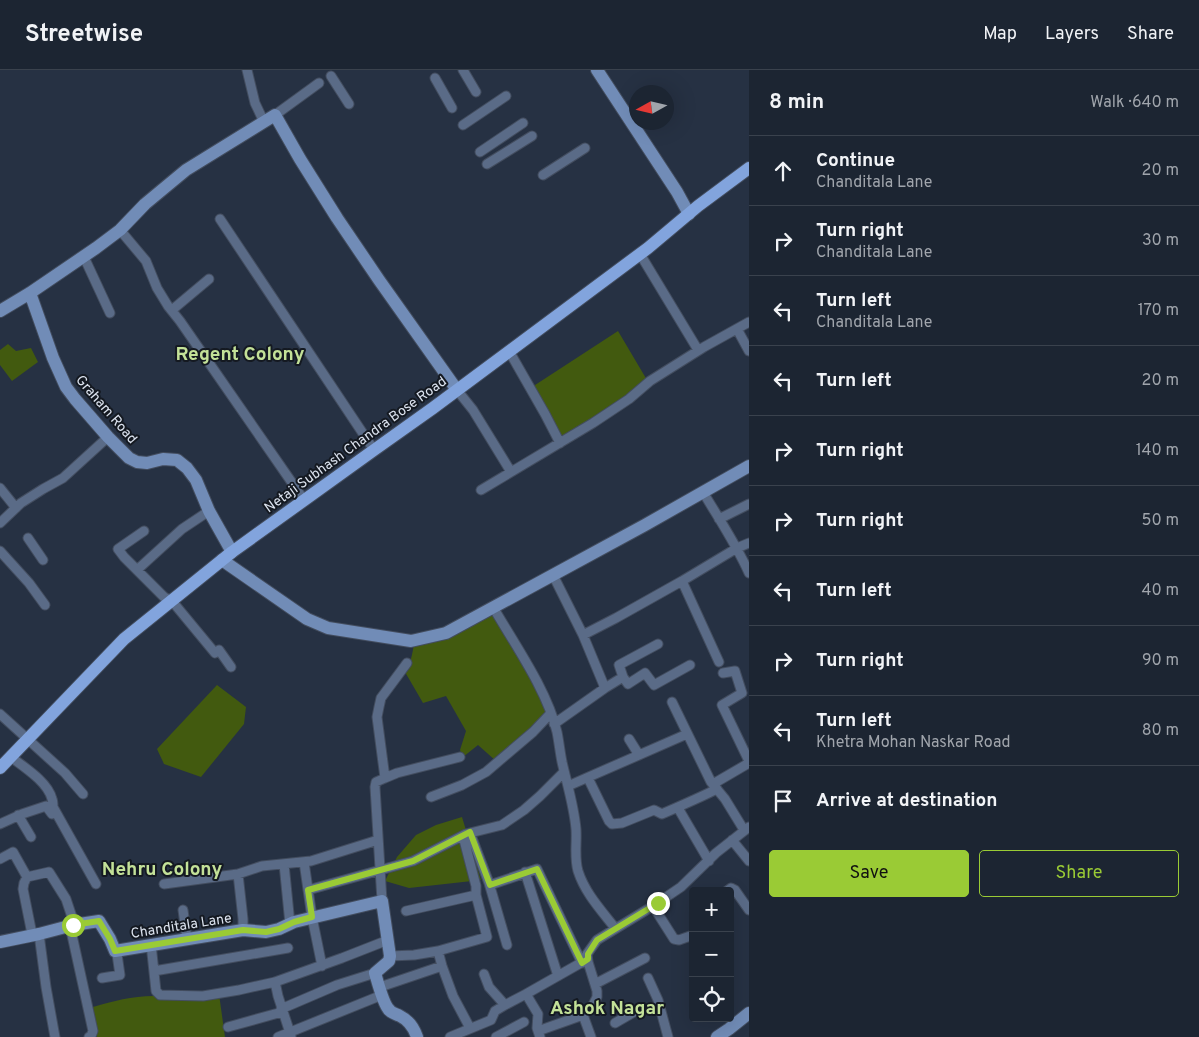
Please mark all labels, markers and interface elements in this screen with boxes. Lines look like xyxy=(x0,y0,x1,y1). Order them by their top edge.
text: Streetwise xyxy=(25,20,143,50)
text: Map xyxy=(983,23,1017,46)
text: Layers xyxy=(1045,23,1099,46)
text: Share xyxy=(1127,23,1174,46)
north arrow xyxy=(629,85,674,130)
text: 8 min xyxy=(769,89,824,116)
text: Walk · 640 m xyxy=(1090,93,1179,113)
text: Continue xyxy=(816,149,895,173)
icon: ahead xyxy=(769,157,797,185)
text: 20 m xyxy=(1142,161,1179,181)
text: Chanditala Lane xyxy=(816,173,932,193)
text: Turn right xyxy=(816,219,904,243)
icon: right xyxy=(769,227,797,255)
text: 30 m xyxy=(1142,231,1179,251)
text: Chanditala Lane xyxy=(816,243,932,263)
text: Turn left xyxy=(816,289,892,313)
icon: left xyxy=(769,297,797,325)
text: 170 m xyxy=(1138,301,1179,321)
text: Chanditala Lane xyxy=(816,313,932,333)
district label: Regent Colony xyxy=(176,343,305,367)
icon: left xyxy=(769,367,797,395)
text: Turn left xyxy=(816,369,892,393)
text: 20 m xyxy=(1142,371,1179,391)
street label: Graham Road xyxy=(71,372,140,448)
street label: Netaji Subhash Chandra Bose Road xyxy=(262,373,450,517)
icon: right xyxy=(769,437,797,465)
text: Turn right xyxy=(816,439,904,463)
text: 140 m xyxy=(1136,441,1179,461)
icon: right xyxy=(769,507,797,535)
text: Turn right xyxy=(816,509,904,533)
text: 50 m xyxy=(1142,511,1179,531)
icon: left xyxy=(769,577,797,605)
text: Turn left xyxy=(816,579,892,603)
text: 40 m xyxy=(1141,581,1179,601)
icon: right xyxy=(769,647,797,675)
text: Turn right xyxy=(816,649,904,673)
text: 90 m xyxy=(1142,651,1179,671)
text: Turn left xyxy=(816,709,892,733)
icon: left xyxy=(769,717,797,745)
text: 80 m xyxy=(1142,721,1179,741)
text: Khetra Mohan Naskar Road xyxy=(816,733,1011,753)
icon: arrive xyxy=(769,787,797,815)
text: Arrive at destination xyxy=(816,789,997,813)
button: Save xyxy=(769,850,969,897)
button: Share xyxy=(979,850,1179,897)
district label: Nehru Colony xyxy=(102,858,222,882)
map controls xyxy=(689,887,734,1022)
button: + xyxy=(689,887,734,932)
route end xyxy=(647,892,670,915)
street label: Chanditala Lane xyxy=(130,910,233,943)
route start xyxy=(62,914,85,937)
button: − xyxy=(689,932,734,977)
button: locate xyxy=(689,977,734,1022)
district label: Ashok Nagar xyxy=(550,997,664,1021)

